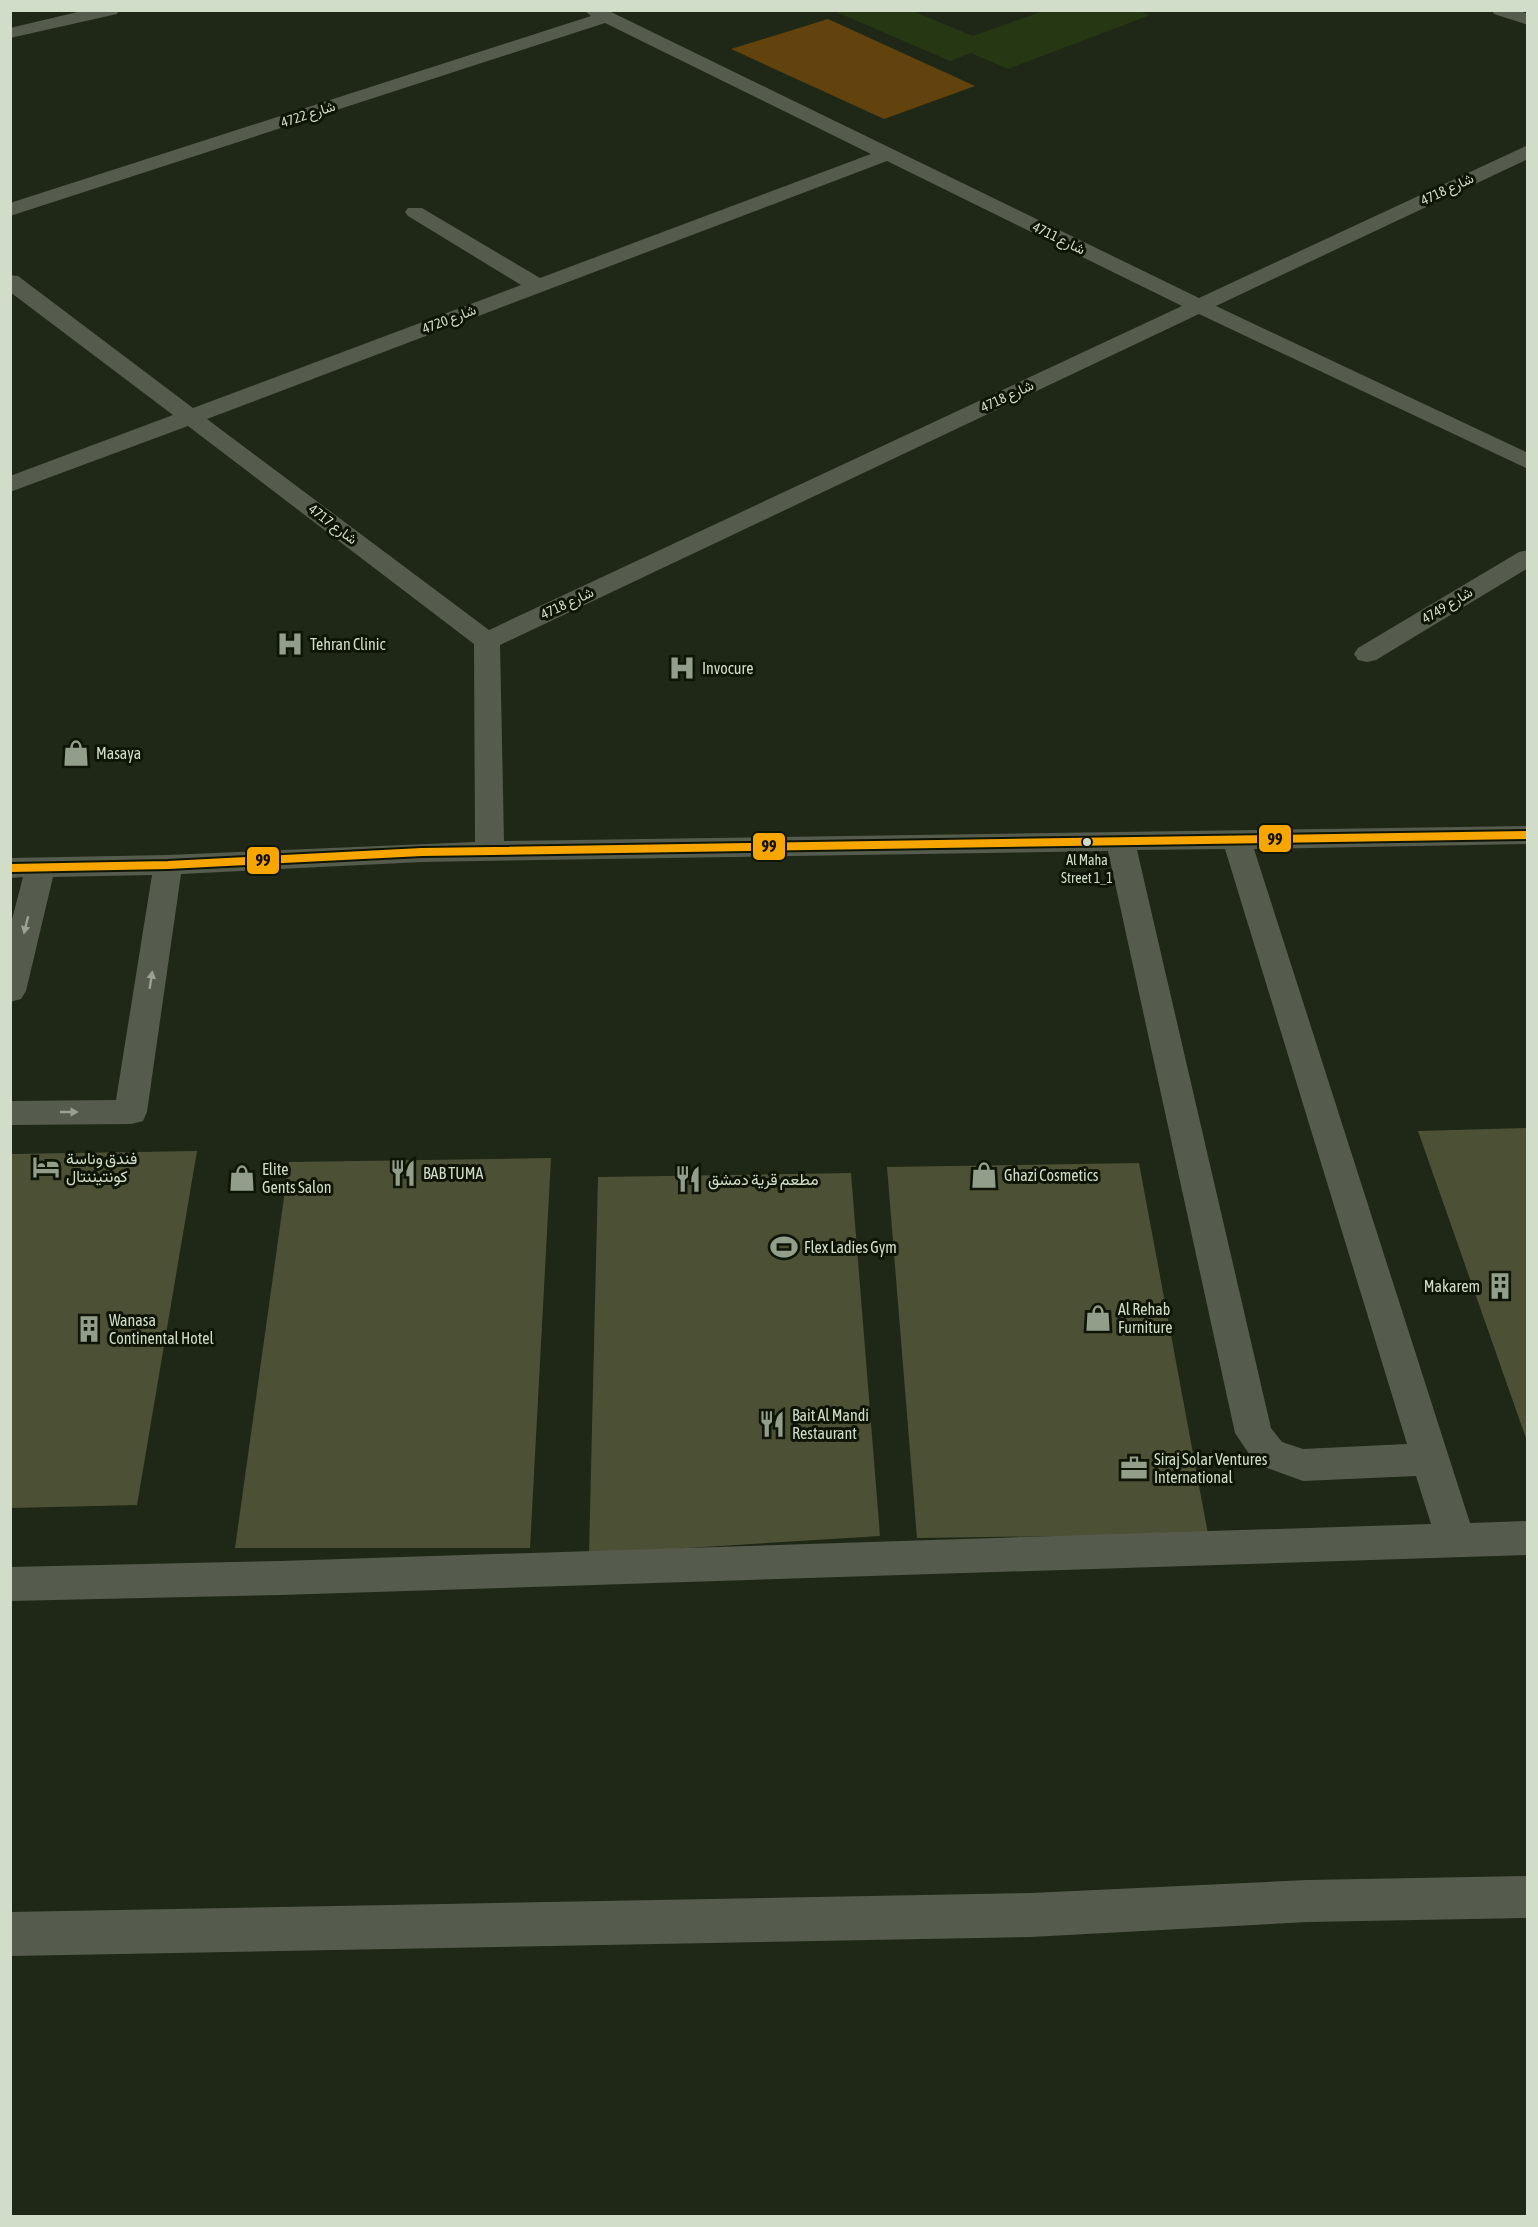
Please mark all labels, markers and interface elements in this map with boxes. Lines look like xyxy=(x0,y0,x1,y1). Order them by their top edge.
street label: شارع 4722 xyxy=(279,98,338,133)
street label: 4718 شارع xyxy=(1418,170,1477,211)
street label: 4711 شارع xyxy=(1029,218,1088,260)
street label: 4720 شارع xyxy=(420,301,479,339)
street label: 4718 شارع xyxy=(978,377,1037,418)
street label: 4717 شارع xyxy=(304,501,360,550)
street label: 4718 شارع xyxy=(538,584,597,625)
street label: 4749 شارع xyxy=(1419,584,1477,629)
hospital icon: Tehran Clinic xyxy=(275,629,305,659)
place label: Tehran Clinic xyxy=(310,635,385,653)
hospital icon: Invocure xyxy=(667,653,697,683)
place label: Invocure xyxy=(702,659,753,677)
shop icon: Masaya xyxy=(61,738,91,768)
place label: Masaya xyxy=(96,744,141,763)
line badge: 99 xyxy=(1258,824,1292,853)
text: 99 xyxy=(1267,830,1283,848)
line badge: 99 xyxy=(752,832,786,861)
marker: Al Maha Street 1_1 xyxy=(1081,836,1093,848)
text: 99 xyxy=(761,837,777,855)
line badge: 99 xyxy=(246,846,280,875)
text: 99 xyxy=(255,851,271,869)
place label: Al Maha Street 1_1 xyxy=(1061,852,1113,886)
one-way arrow xyxy=(21,916,31,935)
one-way arrow xyxy=(146,970,155,989)
one-way arrow xyxy=(59,1107,78,1117)
place label: فندق وناسة كونتيننتال xyxy=(66,1149,137,1187)
hotel icon: فندق وناسة كونتيننتال xyxy=(31,1152,61,1182)
restaurant icon: BAB TUMA xyxy=(388,1158,418,1188)
place label: Elite Gents Salon xyxy=(262,1160,331,1196)
shop icon: Ghazi Cosmetics xyxy=(969,1160,999,1190)
shop icon: Elite Gents Salon xyxy=(227,1163,257,1193)
place label: BAB TUMA xyxy=(423,1164,483,1182)
restaurant icon: مطعم قرية دمشق xyxy=(673,1164,703,1194)
place label: Ghazi Cosmetics xyxy=(1004,1166,1099,1184)
place label: مطعم قرية دمشق xyxy=(708,1170,819,1190)
sports icon: Flex Ladies Gym xyxy=(769,1232,799,1262)
place label: Flex Ladies Gym xyxy=(804,1238,897,1257)
building icon: Makarem xyxy=(1485,1271,1515,1301)
place label: Makarem xyxy=(1424,1277,1480,1295)
place label: Al Rehab Furniture xyxy=(1118,1300,1173,1336)
shop icon: Al Rehab Furniture xyxy=(1083,1303,1113,1333)
place label: Wanasa Continental Hotel xyxy=(109,1311,215,1347)
building icon: Wanasa Continental Hotel xyxy=(74,1314,104,1344)
place label: Bait Al Mandi Restaurant xyxy=(792,1406,869,1442)
restaurant icon: Bait Al Mandi Restaurant xyxy=(757,1409,787,1439)
place label: Siraj Solar Ventures International xyxy=(1154,1450,1268,1486)
office icon: Siraj Solar Ventures International xyxy=(1119,1453,1149,1483)

